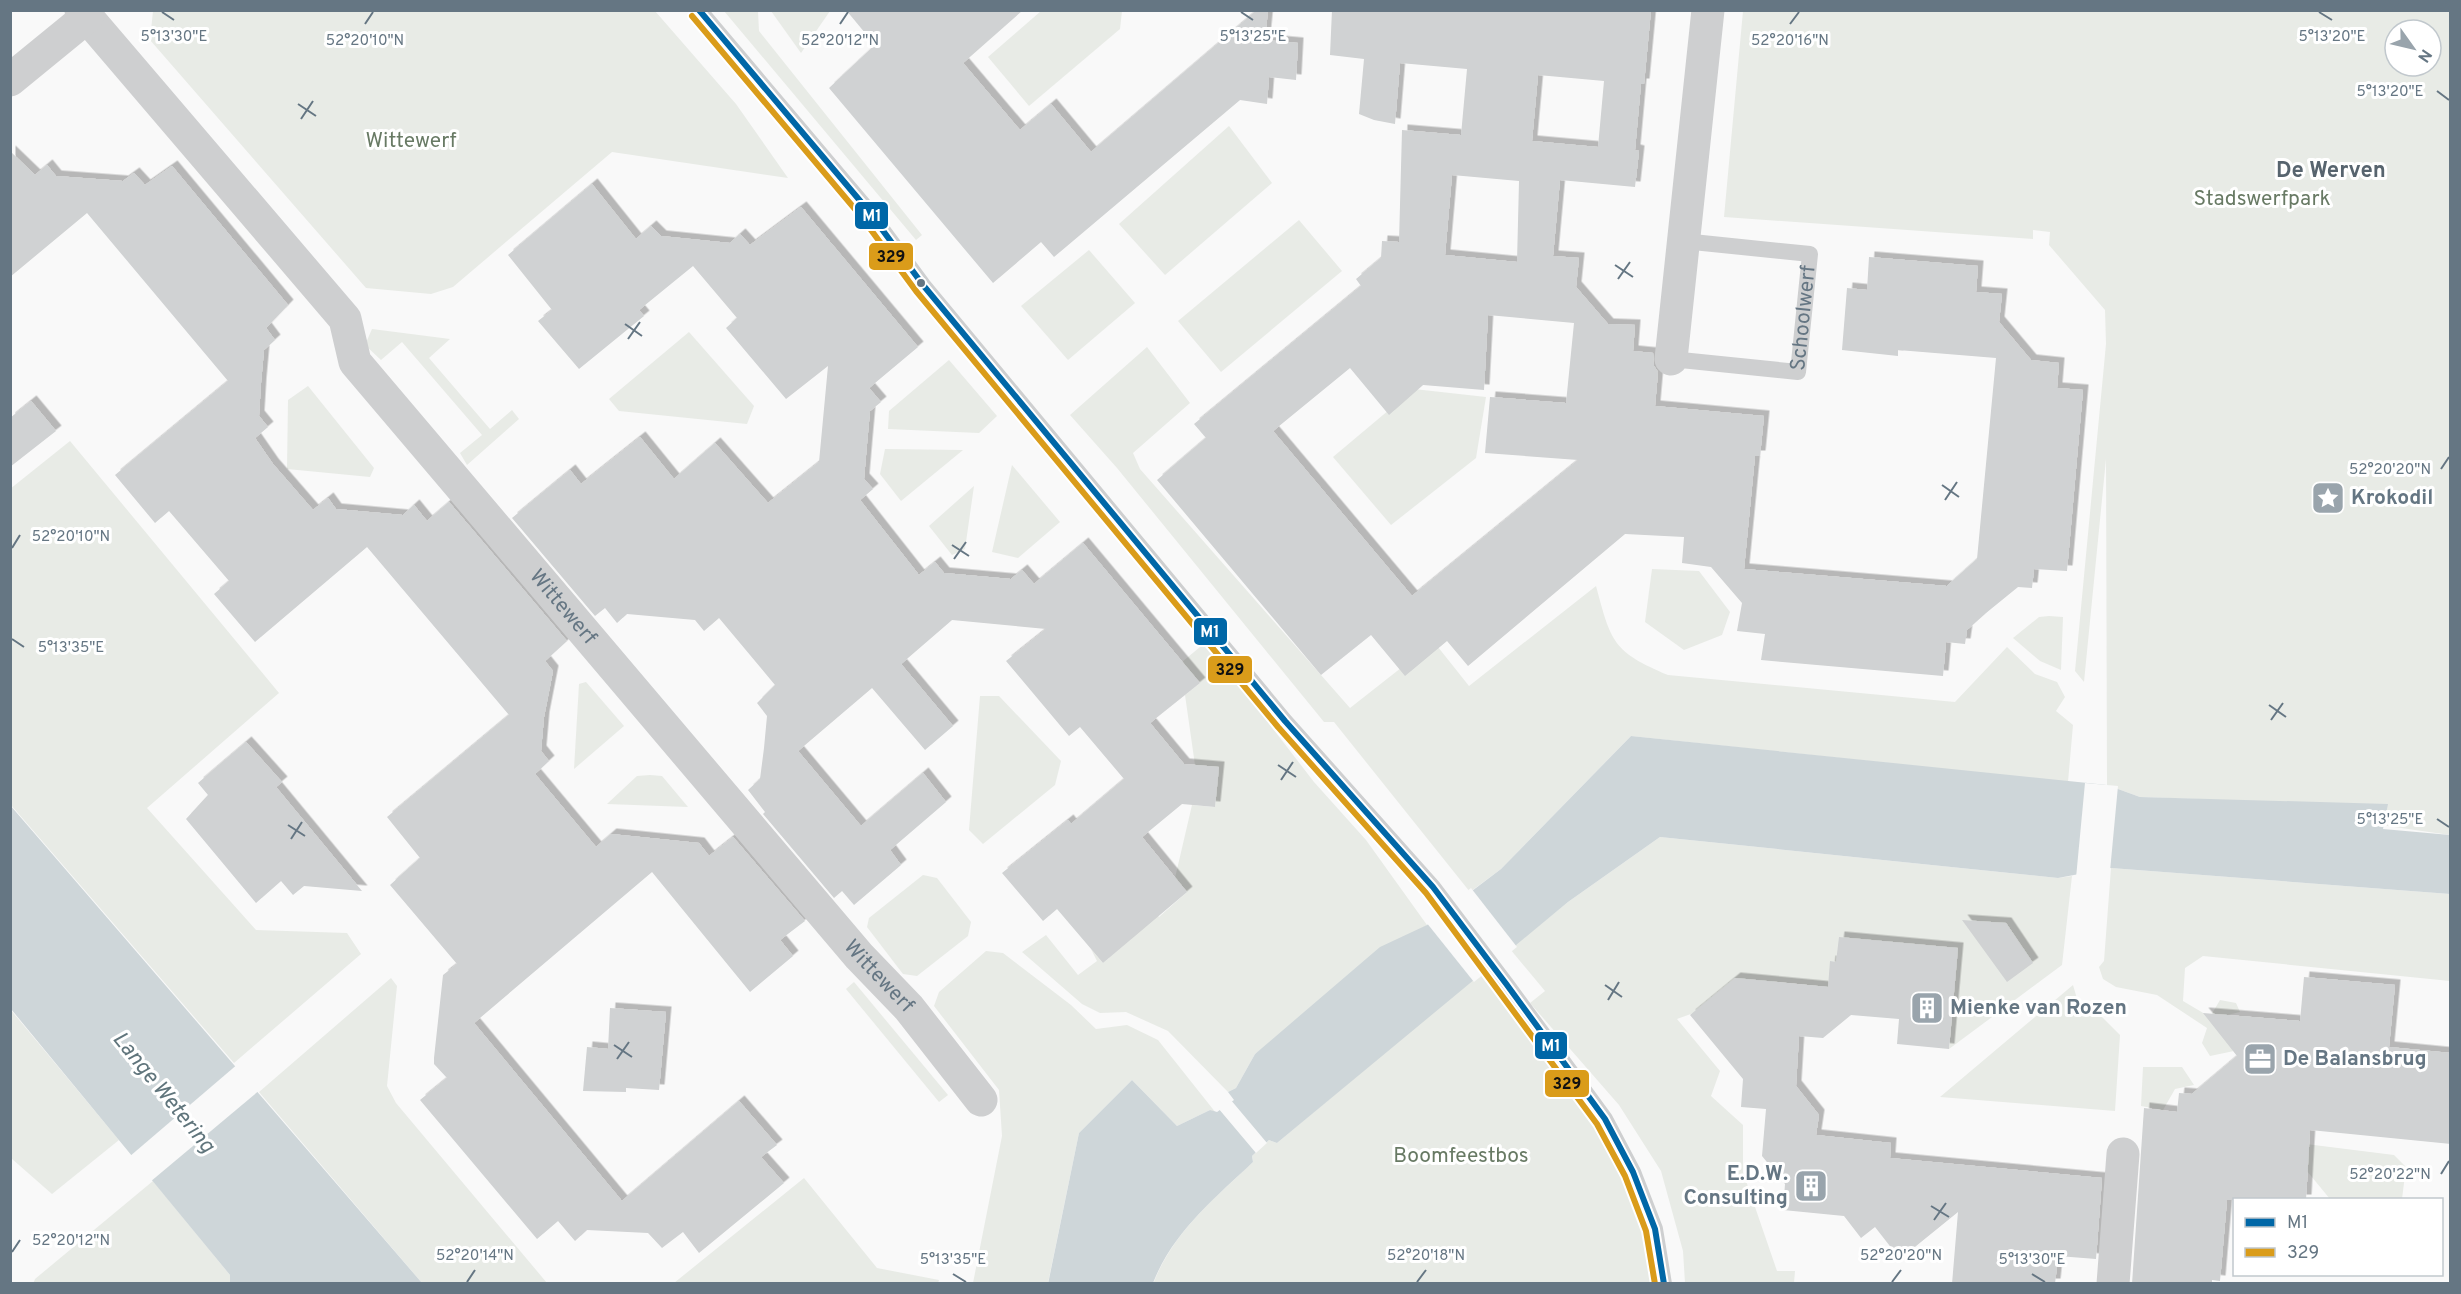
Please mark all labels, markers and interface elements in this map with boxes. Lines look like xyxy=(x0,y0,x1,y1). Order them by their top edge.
north arrow xyxy=(2383,18,2443,78)
text: 5°13'30"E xyxy=(141,28,207,47)
text: 5°13'25"E xyxy=(1220,28,1286,47)
text: 5°13'20"E xyxy=(2298,28,2366,47)
text: 52°20'10"N xyxy=(326,32,404,51)
text: 52°20'12"N xyxy=(801,32,879,51)
text: 52°20'16"N xyxy=(1751,32,1829,51)
text: N xyxy=(2412,45,2435,66)
text: 5°13'20"E xyxy=(2356,83,2424,102)
park label: Wittewerf xyxy=(365,128,457,155)
district label: De Werven xyxy=(2276,158,2386,185)
park label: Stadswerfpark xyxy=(2193,186,2331,213)
line badge: M1 xyxy=(854,201,889,230)
text: M1 xyxy=(862,207,882,227)
line badge: 329 xyxy=(868,242,914,271)
text: 329 xyxy=(877,248,905,268)
street label: Schoolwerf xyxy=(1785,264,1822,372)
unlabelled marker xyxy=(915,277,927,289)
text: 52°20'20"N xyxy=(2349,461,2431,480)
place icon: Krokodil xyxy=(2310,480,2346,516)
place label: Krokodil xyxy=(2351,485,2433,512)
text: 52°20'10"N xyxy=(32,528,110,547)
street label: Wittewerf xyxy=(523,564,603,651)
line badge: M1 xyxy=(1193,617,1228,646)
text: M1 xyxy=(1200,623,1220,643)
text: 5°13'35"E xyxy=(38,639,104,658)
line badge: 329 xyxy=(1207,655,1253,684)
text: 329 xyxy=(1216,661,1244,681)
text: 5°13'25"E xyxy=(2357,811,2423,830)
street label: Wittewerf xyxy=(838,934,920,1019)
building icon: Mienke van Rozen xyxy=(1909,990,1945,1026)
place label: Mienke van Rozen xyxy=(1950,995,2127,1022)
water label: Lange Wetering xyxy=(106,1027,221,1160)
line badge: M1 xyxy=(1534,1031,1568,1060)
text: M1 xyxy=(1541,1037,1561,1057)
office icon: De Balansbrug xyxy=(2242,1041,2278,1077)
place label: De Balansbrug xyxy=(2283,1046,2427,1073)
line badge: 329 xyxy=(1544,1069,1590,1098)
text: 329 xyxy=(1553,1075,1581,1095)
park label: Boomfeestbos xyxy=(1393,1143,1529,1170)
place label: E.D.W. Consulting xyxy=(1683,1161,1788,1212)
text: 52°20'22"N xyxy=(2349,1166,2431,1185)
building icon: E.D.W. Consulting xyxy=(1793,1168,1829,1204)
legend xyxy=(2233,1198,2443,1276)
text: M1 xyxy=(2287,1212,2308,1235)
text: 52°20'12"N xyxy=(32,1232,110,1251)
text: 329 xyxy=(2287,1242,2319,1265)
text: 52°20'14"N xyxy=(436,1247,514,1266)
text: 52°20'18"N xyxy=(1387,1247,1465,1266)
text: 52°20'20"N xyxy=(1860,1247,1942,1266)
text: 5°13'35"E xyxy=(920,1251,986,1270)
text: 5°13'30"E xyxy=(1999,1251,2065,1270)

